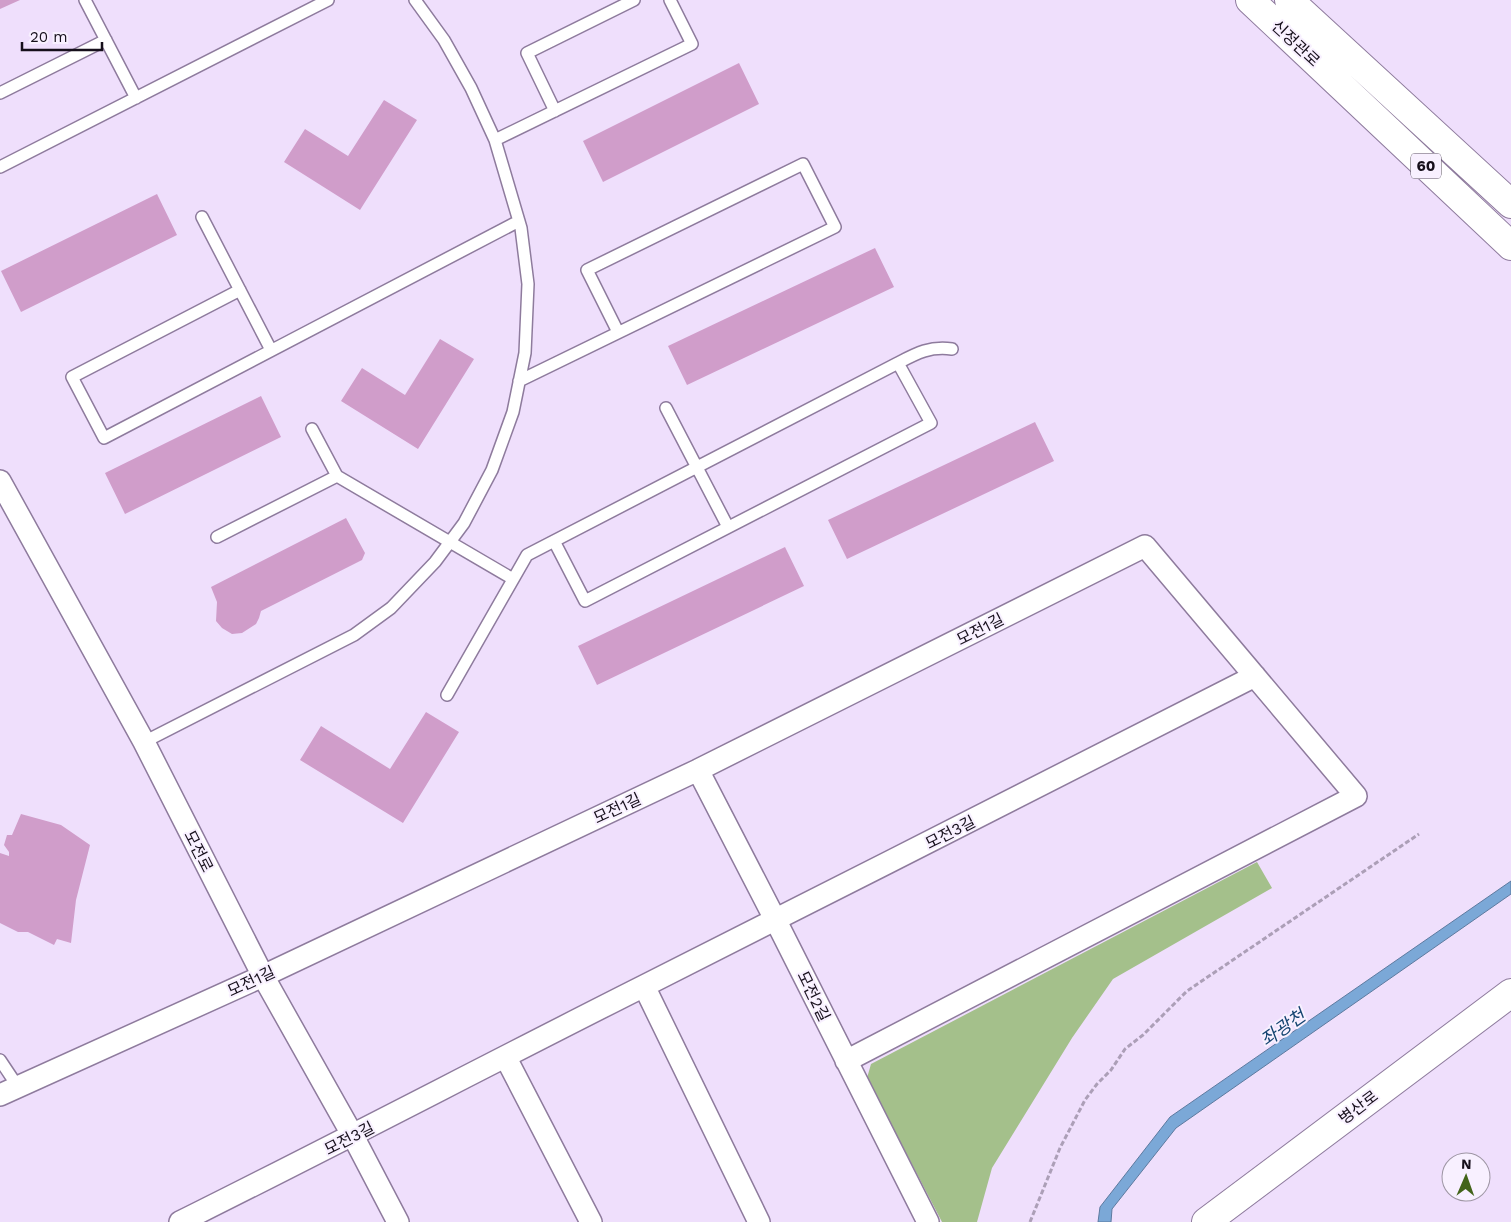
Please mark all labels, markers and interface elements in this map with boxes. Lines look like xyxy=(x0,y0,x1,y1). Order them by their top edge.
street label: 신정관로 xyxy=(1268,16,1324,71)
scale bar xyxy=(22,20,102,52)
text: 20 m xyxy=(30,28,68,46)
road number: 60 xyxy=(1411,154,1441,178)
street label: 모전1길 xyxy=(953,610,1007,649)
street label: 모전1길 xyxy=(590,789,644,828)
street label: 모전3길 xyxy=(922,812,978,853)
street label: 모전로 xyxy=(180,827,217,875)
street label: 모전1길 xyxy=(224,962,278,1001)
street label: 모전2길 xyxy=(793,968,834,1024)
water label: 좌광천 xyxy=(1256,1003,1311,1050)
street label: 병산로 xyxy=(1335,1086,1382,1128)
street label: 모전3길 xyxy=(321,1118,377,1159)
north arrow xyxy=(1441,1152,1491,1202)
text: N xyxy=(1461,1156,1472,1172)

